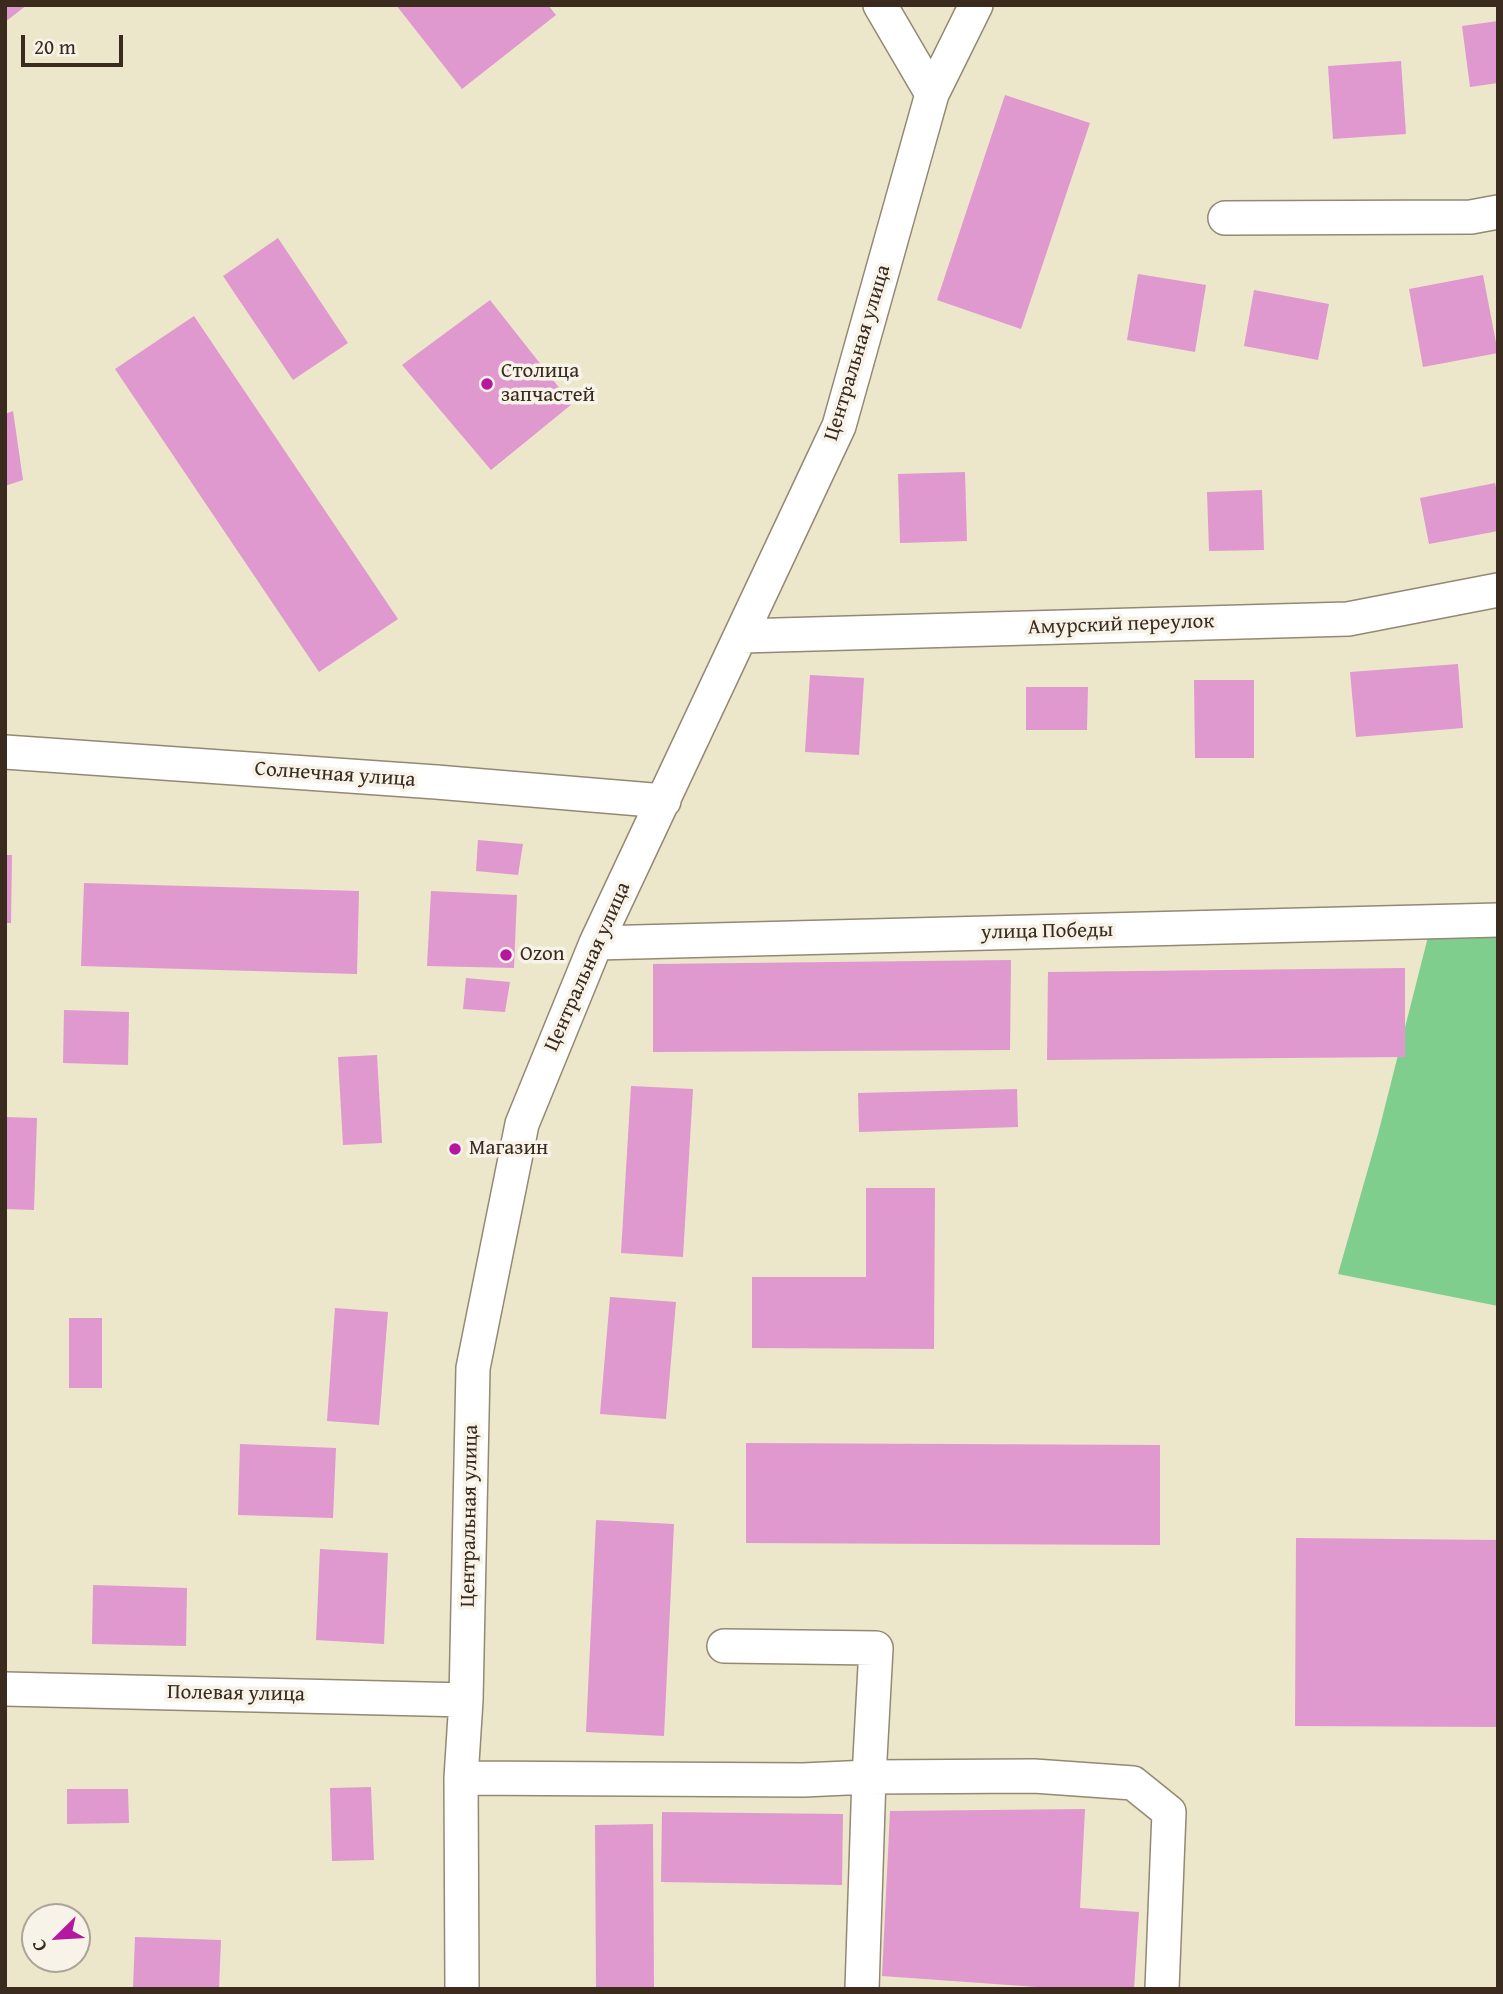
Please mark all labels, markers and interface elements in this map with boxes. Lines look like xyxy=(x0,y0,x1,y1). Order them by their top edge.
scale bar xyxy=(24,21,126,65)
text: 20 m xyxy=(34,31,76,62)
street label: Центральная улица xyxy=(819,262,897,444)
place label: Столица запчастей xyxy=(501,359,595,409)
marker: Столица запчастей xyxy=(479,376,495,392)
street label: Амурский переулок xyxy=(1027,609,1215,641)
street label: Солнечная улица xyxy=(254,757,416,793)
street label: Центральная улица xyxy=(539,878,637,1056)
street label: улица Победы xyxy=(981,918,1113,946)
place label: Ozon xyxy=(520,942,564,968)
marker: Ozon xyxy=(498,947,514,963)
place label: Магазин xyxy=(469,1136,548,1162)
marker: Магазин xyxy=(447,1141,463,1157)
street label: Центральная улица xyxy=(456,1424,484,1608)
street label: Полевая улица xyxy=(167,1680,305,1708)
north arrow xyxy=(21,1903,91,1973)
text: С xyxy=(24,1935,54,1956)

